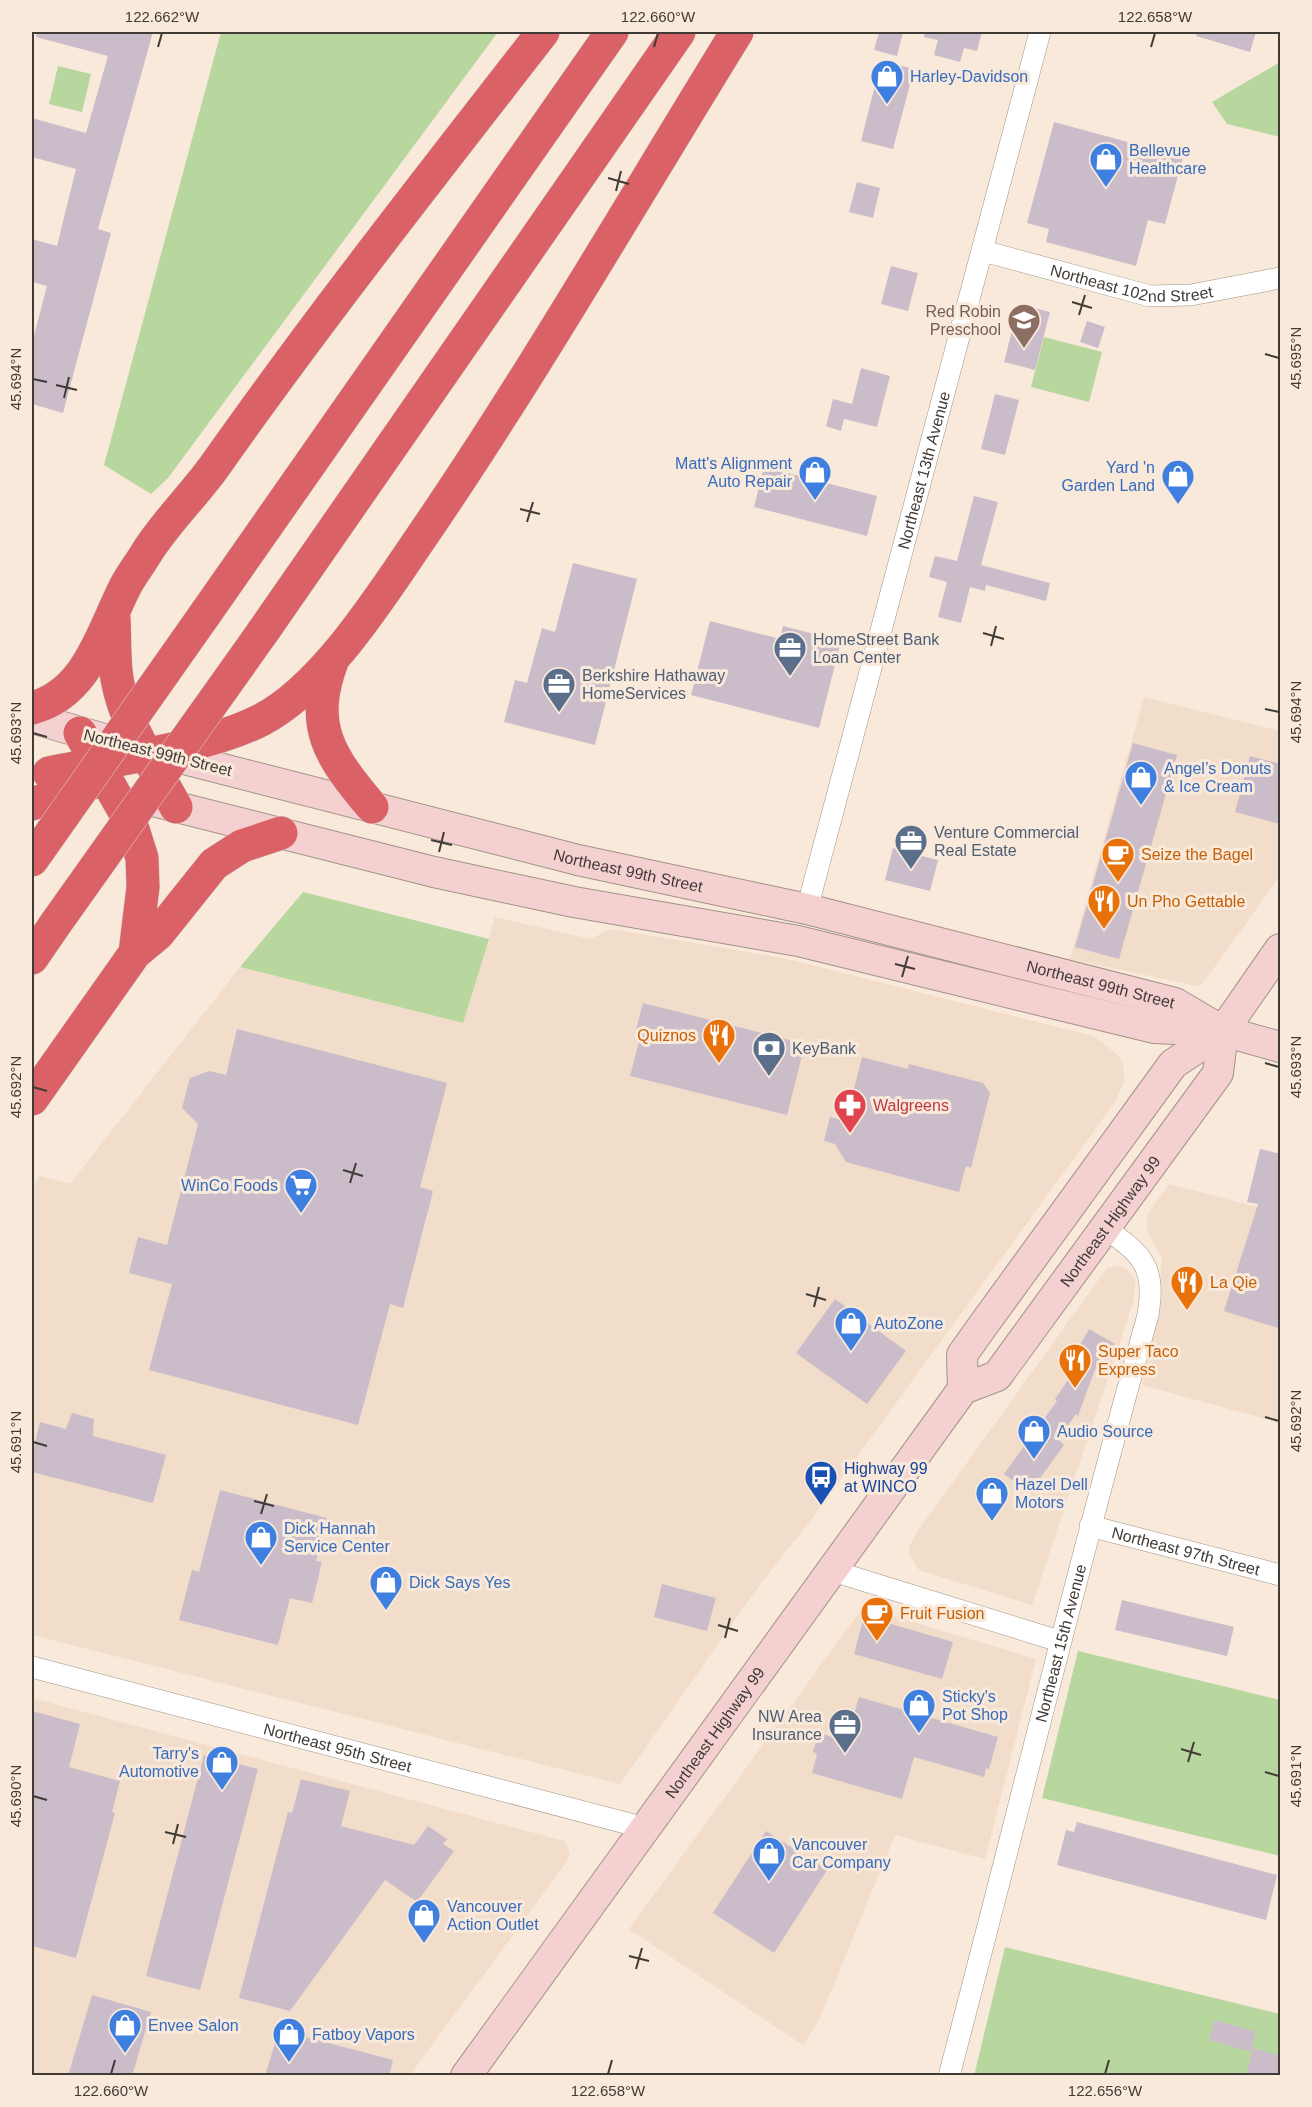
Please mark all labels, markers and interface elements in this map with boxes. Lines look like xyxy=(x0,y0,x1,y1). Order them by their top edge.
text: 122.662°W xyxy=(125,8,200,25)
text: 122.660°W xyxy=(621,8,696,25)
text: 122.658°W xyxy=(1118,8,1193,25)
shop icon: Harley-Davidson xyxy=(869,58,905,105)
place label: Harley-Davidson xyxy=(910,68,1028,85)
shop icon: Bellevue Healthcare xyxy=(1088,141,1124,188)
place label: Bellevue Healthcare xyxy=(1129,142,1206,177)
street label: Northeast 102nd Street xyxy=(1048,262,1215,305)
school or university icon: Red Robin Preschool xyxy=(1006,302,1042,349)
place label: Red Robin Preschool xyxy=(925,303,1001,338)
text: 45.695°N xyxy=(1287,327,1304,389)
text: 45.694°N xyxy=(7,348,24,410)
street label: Northeast 13th Avenue xyxy=(895,389,953,551)
shop icon: Matt's Alignment Auto Repair xyxy=(797,454,833,501)
place label: Matt's Alignment Auto Repair xyxy=(675,455,793,490)
shop icon: Yard 'n Garden Land xyxy=(1160,458,1196,505)
place label: Yard 'n Garden Land xyxy=(1062,459,1155,494)
office icon: HomeStreet Bank Loan Center xyxy=(772,630,808,677)
place label: HomeStreet Bank Loan Center xyxy=(813,631,940,666)
office icon: Berkshire Hathaway HomeServices xyxy=(541,666,577,713)
place label: Berkshire Hathaway HomeServices xyxy=(582,667,725,702)
text: 45.694°N xyxy=(1287,681,1304,743)
text: 45.693°N xyxy=(7,702,24,764)
street label: Northeast 99th Street xyxy=(82,726,234,779)
shop icon: Angel’s Donuts & Ice Cream xyxy=(1123,759,1159,806)
place label: Angel’s Donuts & Ice Cream xyxy=(1164,760,1271,795)
office icon: Venture Commercial Real Estate xyxy=(893,823,929,870)
place label: Venture Commercial Real Estate xyxy=(934,824,1079,859)
cafe icon: Seize the Bagel xyxy=(1100,836,1136,883)
street label: Northeast 99th Street xyxy=(552,846,705,896)
place label: Seize the Bagel xyxy=(1141,846,1253,863)
restaurant icon: Un Pho Gettable xyxy=(1086,883,1122,930)
place label: Un Pho Gettable xyxy=(1127,893,1245,910)
street label: Northeast 99th Street xyxy=(1025,957,1177,1012)
restaurant icon: Quiznos xyxy=(701,1017,737,1064)
place label: Quiznos xyxy=(637,1027,696,1044)
bank icon: KeyBank xyxy=(751,1030,787,1077)
text: 45.693°N xyxy=(1287,1036,1304,1098)
place label: KeyBank xyxy=(792,1040,857,1057)
text: 45.692°N xyxy=(7,1056,24,1118)
pharmacy icon: Walgreens xyxy=(832,1087,868,1134)
place label: Walgreens xyxy=(873,1097,949,1114)
street label: Northeast Highway 99 xyxy=(1057,1153,1164,1290)
supermarket icon: WinCo Foods xyxy=(283,1167,319,1214)
place label: WinCo Foods xyxy=(181,1177,278,1194)
restaurant icon: La Qie xyxy=(1169,1264,1205,1311)
place label: La Qie xyxy=(1210,1274,1257,1291)
shop icon: AutoZone xyxy=(833,1305,869,1352)
place label: AutoZone xyxy=(874,1315,943,1332)
restaurant icon: Super Taco Express xyxy=(1057,1342,1093,1389)
place label: Super Taco Express xyxy=(1098,1343,1179,1378)
text: 45.692°N xyxy=(1287,1390,1304,1452)
text: 45.691°N xyxy=(7,1411,24,1473)
shop icon: Audio Source xyxy=(1016,1413,1052,1460)
place label: Audio Source xyxy=(1057,1423,1153,1440)
bus stop icon: Highway 99 at WINCO xyxy=(803,1459,839,1506)
place label: Highway 99 at WINCO xyxy=(844,1460,928,1495)
shop icon: Hazel Dell Motors xyxy=(974,1475,1010,1522)
place label: Hazel Dell Motors xyxy=(1015,1476,1088,1511)
shop icon: Dick Hannah Service Center xyxy=(243,1519,279,1566)
place label: Dick Hannah Service Center xyxy=(284,1520,390,1555)
street label: Northeast 97th Street xyxy=(1110,1524,1262,1579)
street label: Northeast 15th Avenue xyxy=(1032,1562,1089,1724)
shop icon: Dick Says Yes xyxy=(368,1564,404,1611)
place label: Dick Says Yes xyxy=(409,1574,510,1591)
cafe icon: Fruit Fusion xyxy=(859,1595,895,1642)
place label: Fruit Fusion xyxy=(900,1605,984,1622)
street label: Northeast Highway 99 xyxy=(662,1664,768,1802)
shop icon: Sticky's Pot Shop xyxy=(901,1687,937,1734)
place label: Sticky's Pot Shop xyxy=(942,1688,1008,1723)
office icon: NW Area Insurance xyxy=(827,1707,863,1754)
place label: NW Area Insurance xyxy=(752,1708,822,1743)
street label: Northeast 95th Street xyxy=(262,1720,414,1775)
shop icon: Tarry's Automotive xyxy=(204,1744,240,1791)
place label: Tarry's Automotive xyxy=(119,1745,199,1780)
text: 45.691°N xyxy=(1287,1745,1304,1807)
text: 45.690°N xyxy=(7,1765,24,1827)
shop icon: Vancouver Car Company xyxy=(751,1835,787,1882)
place label: Vancouver Car Company xyxy=(792,1836,891,1871)
shop icon: Vancouver Action Outlet xyxy=(406,1897,442,1944)
place label: Vancouver Action Outlet xyxy=(447,1898,539,1933)
shop icon: Envee Salon xyxy=(107,2007,143,2054)
shop icon: Fatboy Vapors xyxy=(271,2016,307,2063)
place label: Envee Salon xyxy=(148,2017,239,2034)
place label: Fatboy Vapors xyxy=(312,2026,415,2043)
text: 122.660°W xyxy=(74,2082,149,2099)
text: 122.658°W xyxy=(571,2082,646,2099)
text: 122.656°W xyxy=(1068,2082,1143,2099)

